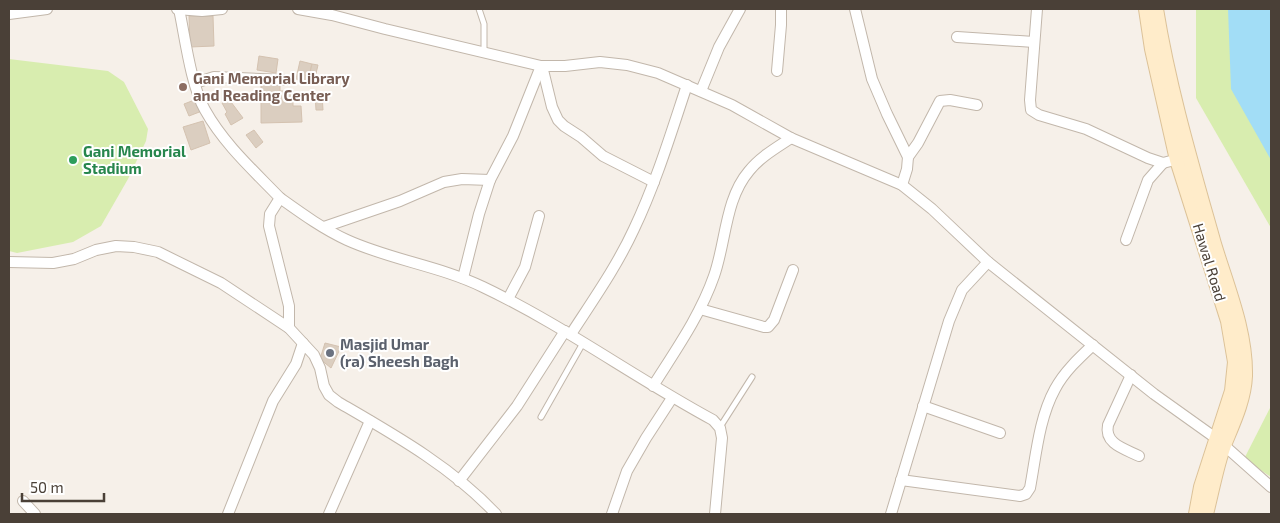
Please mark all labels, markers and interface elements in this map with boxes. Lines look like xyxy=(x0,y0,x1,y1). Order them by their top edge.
place label: Gani Memorial Library and Reading Center xyxy=(193,69,350,104)
marker: Gani Memorial Library and Reading Center xyxy=(177,81,189,93)
place label: Gani Memorial Stadium xyxy=(83,142,186,177)
marker: Gani Memorial Stadium xyxy=(67,154,79,166)
street label: Hawal Road xyxy=(1190,221,1230,303)
place label: Masjid Umar (ra) Sheesh Bagh xyxy=(340,335,459,370)
marker: Masjid Umar (ra) Sheesh Bagh xyxy=(324,347,336,359)
scale bar xyxy=(22,470,105,502)
text: 50 m xyxy=(30,478,64,496)

